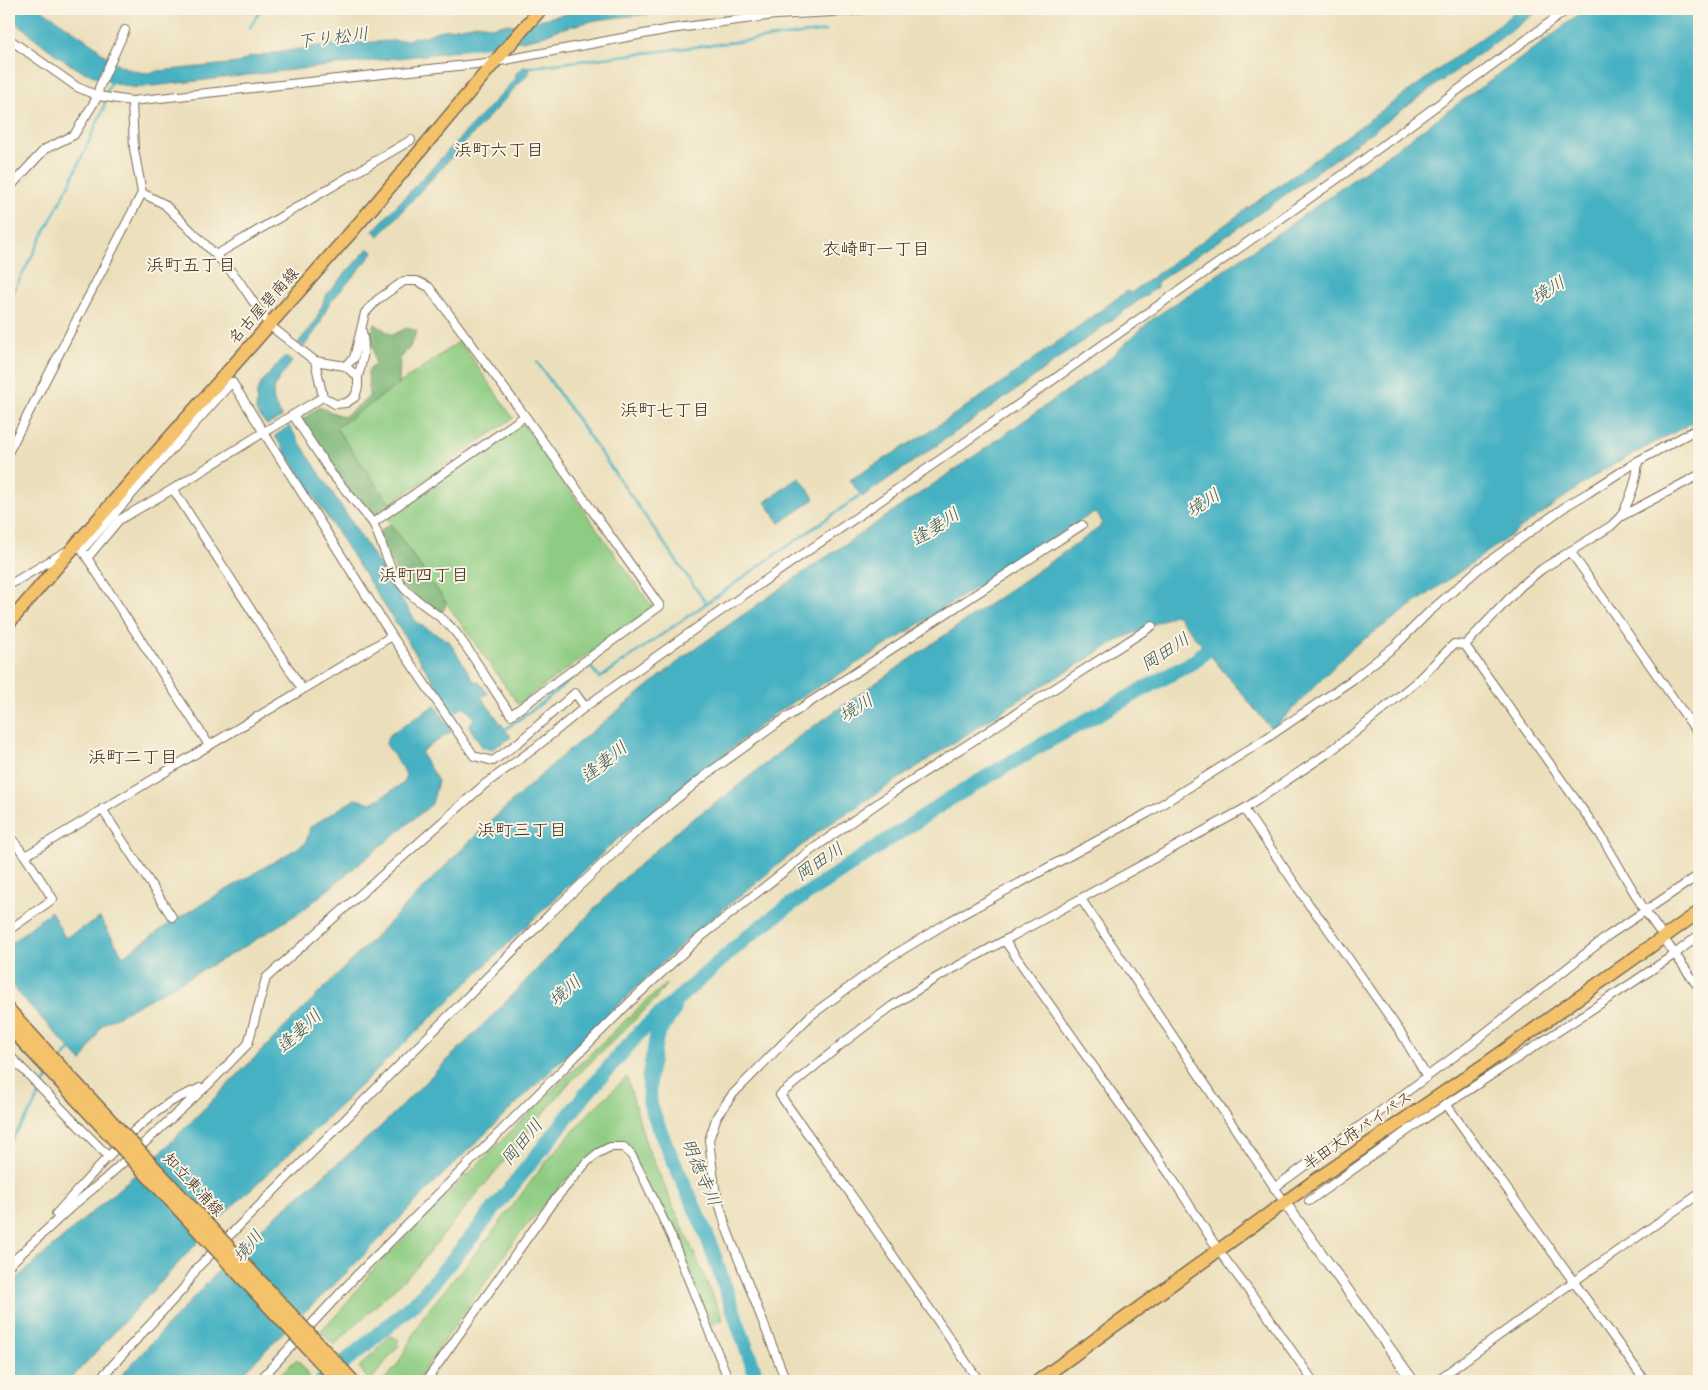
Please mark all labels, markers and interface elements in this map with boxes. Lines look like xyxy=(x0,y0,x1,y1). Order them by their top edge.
water label: 下り松川 xyxy=(296,20,370,58)
district label: 浜町六丁目 xyxy=(454,137,544,166)
district label: 衣崎町一丁目 xyxy=(822,236,930,265)
district label: 浜町五丁目 xyxy=(146,252,236,281)
street label: 名古屋碧南線 xyxy=(223,262,305,350)
water label: 境川 xyxy=(1526,269,1572,313)
district label: 浜町七丁目 xyxy=(620,397,710,426)
water label: 境川 xyxy=(1181,482,1227,526)
water label: 逢妻川 xyxy=(905,501,967,555)
district label: 浜町四丁目 xyxy=(379,562,469,591)
water label: 岡田川 xyxy=(1135,626,1197,680)
water label: 境川 xyxy=(834,687,880,731)
water label: 逢妻川 xyxy=(575,735,635,791)
district label: 浜町二丁目 xyxy=(88,744,178,773)
district label: 浜町三丁目 xyxy=(477,817,567,846)
water label: 岡田川 xyxy=(790,836,850,890)
water label: 境川 xyxy=(543,969,589,1015)
water label: 逢妻川 xyxy=(270,1003,330,1061)
street label: 半田大府パイパス xyxy=(1298,1085,1418,1177)
water label: 岡田川 xyxy=(495,1113,551,1173)
water label: 明徳寺川 xyxy=(673,1134,727,1212)
street label: 知立東浦線 xyxy=(157,1147,229,1223)
water label: 境川 xyxy=(226,1224,272,1270)

